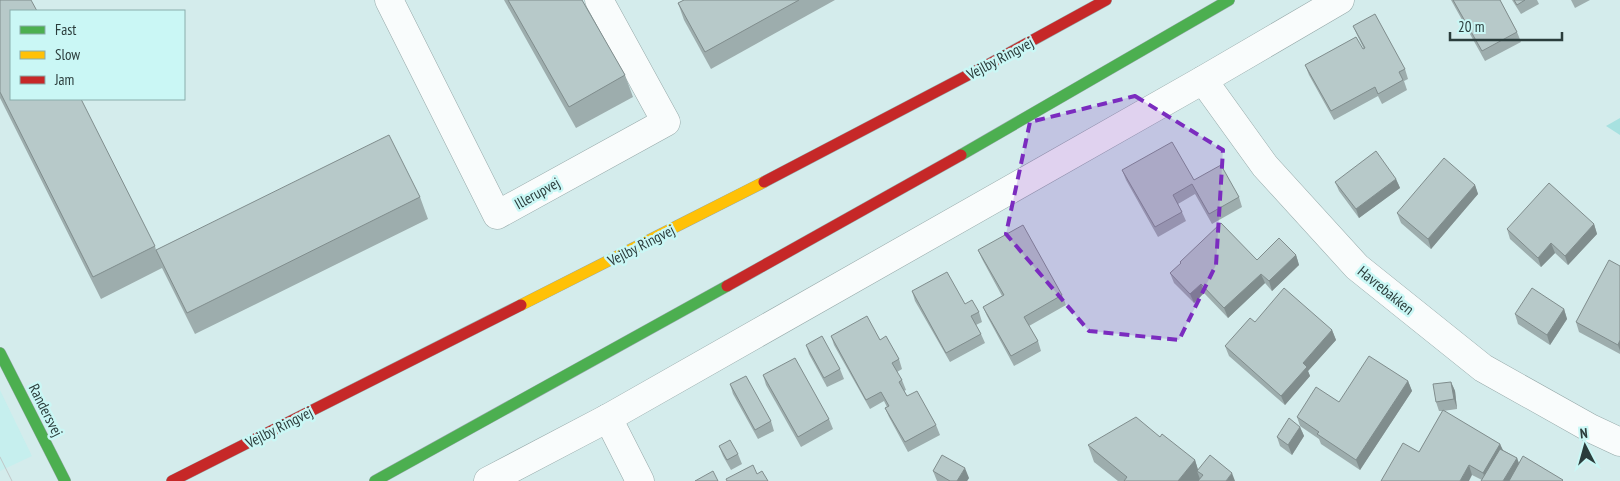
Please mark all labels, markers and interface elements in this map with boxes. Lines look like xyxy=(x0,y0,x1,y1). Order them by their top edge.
legend xyxy=(10,10,185,100)
scale bar xyxy=(1450,10,1562,42)
text: 20 m xyxy=(1458,17,1484,36)
text: Fast xyxy=(55,20,76,39)
street label: Vejlby Ringvej xyxy=(963,33,1037,84)
text: Slow xyxy=(55,45,80,64)
text: Jam xyxy=(54,70,74,89)
street label: Illerupvej xyxy=(511,173,563,213)
street label: Vejlby Ringvej xyxy=(603,220,678,270)
street label: Havrebakken xyxy=(1354,262,1418,318)
street label: Randersvej xyxy=(25,380,67,440)
street label: Vejlby Ringvej xyxy=(241,402,316,452)
north arrow xyxy=(1560,421,1610,471)
text: N xyxy=(1579,424,1588,442)

